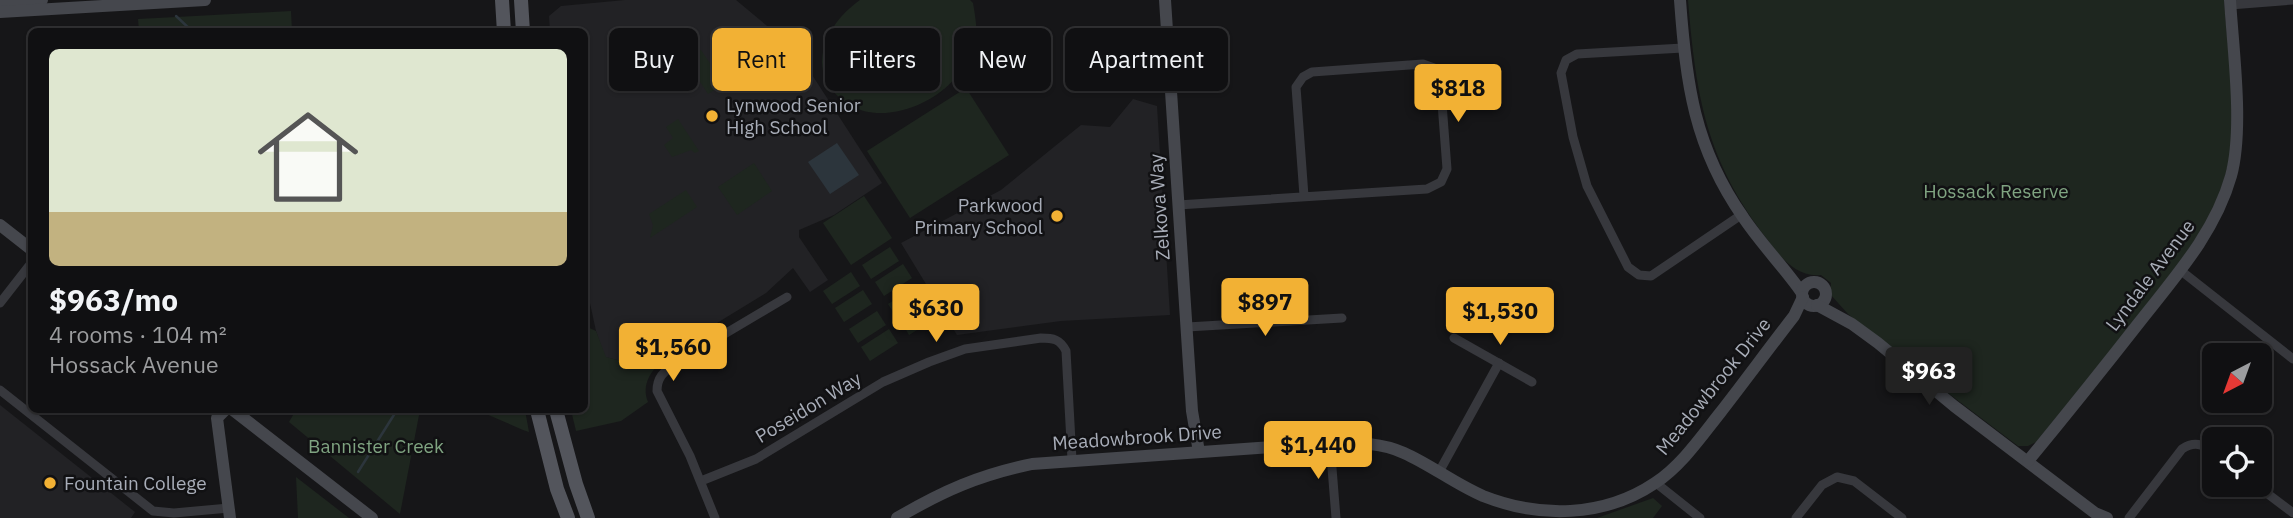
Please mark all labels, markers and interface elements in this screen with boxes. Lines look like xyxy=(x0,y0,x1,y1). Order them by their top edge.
chip: Buy xyxy=(609,28,698,91)
chip: Rent xyxy=(712,28,811,91)
chip: Filters xyxy=(825,28,940,91)
chip: New xyxy=(954,28,1051,91)
chip: Apartment xyxy=(1065,28,1228,91)
pin: $818 xyxy=(1417,64,1499,124)
text: $818 xyxy=(1430,72,1486,102)
place label: Lynwood Senior High School xyxy=(726,93,861,139)
icon: home xyxy=(245,94,371,220)
marker: Lynwood Senior High School xyxy=(704,108,720,124)
street label: Zelkova Way xyxy=(1143,152,1175,261)
park label: Hossack Reserve xyxy=(1923,179,2069,203)
place label: Parkwood Primary School xyxy=(914,193,1043,239)
marker: Parkwood Primary School xyxy=(1049,208,1065,224)
street label: Lyndale Avenue xyxy=(2100,214,2200,336)
pin: $897 xyxy=(1224,278,1306,338)
text: $963/mo xyxy=(49,280,178,319)
pin: $630 xyxy=(895,284,977,344)
text: $897 xyxy=(1237,286,1293,316)
pin: $1,530 xyxy=(1443,288,1557,347)
text: $630 xyxy=(908,292,964,322)
text: $1,530 xyxy=(1462,295,1538,325)
street label: Meadowbrook Drive xyxy=(1650,312,1776,460)
text: 4 rooms · 104 m² xyxy=(49,319,227,349)
pin: $1,560 xyxy=(616,324,730,383)
text: $1,560 xyxy=(635,331,711,361)
north arrow xyxy=(2202,343,2272,413)
map controls xyxy=(2202,343,2272,497)
pin: $963 xyxy=(1888,348,1970,407)
text: Hossack Avenue xyxy=(49,349,219,379)
text: $963 xyxy=(1901,355,1957,385)
street label: Poseidon Way xyxy=(751,366,866,448)
street label: Meadowbrook Drive xyxy=(1051,419,1223,455)
pin: $1,440 xyxy=(1261,421,1375,481)
button: locate xyxy=(2202,427,2272,497)
text: $1,440 xyxy=(1280,429,1356,459)
park label: Bannister Creek xyxy=(308,434,444,458)
place label: Fountain College xyxy=(64,471,207,495)
marker: Fountain College xyxy=(42,475,58,491)

